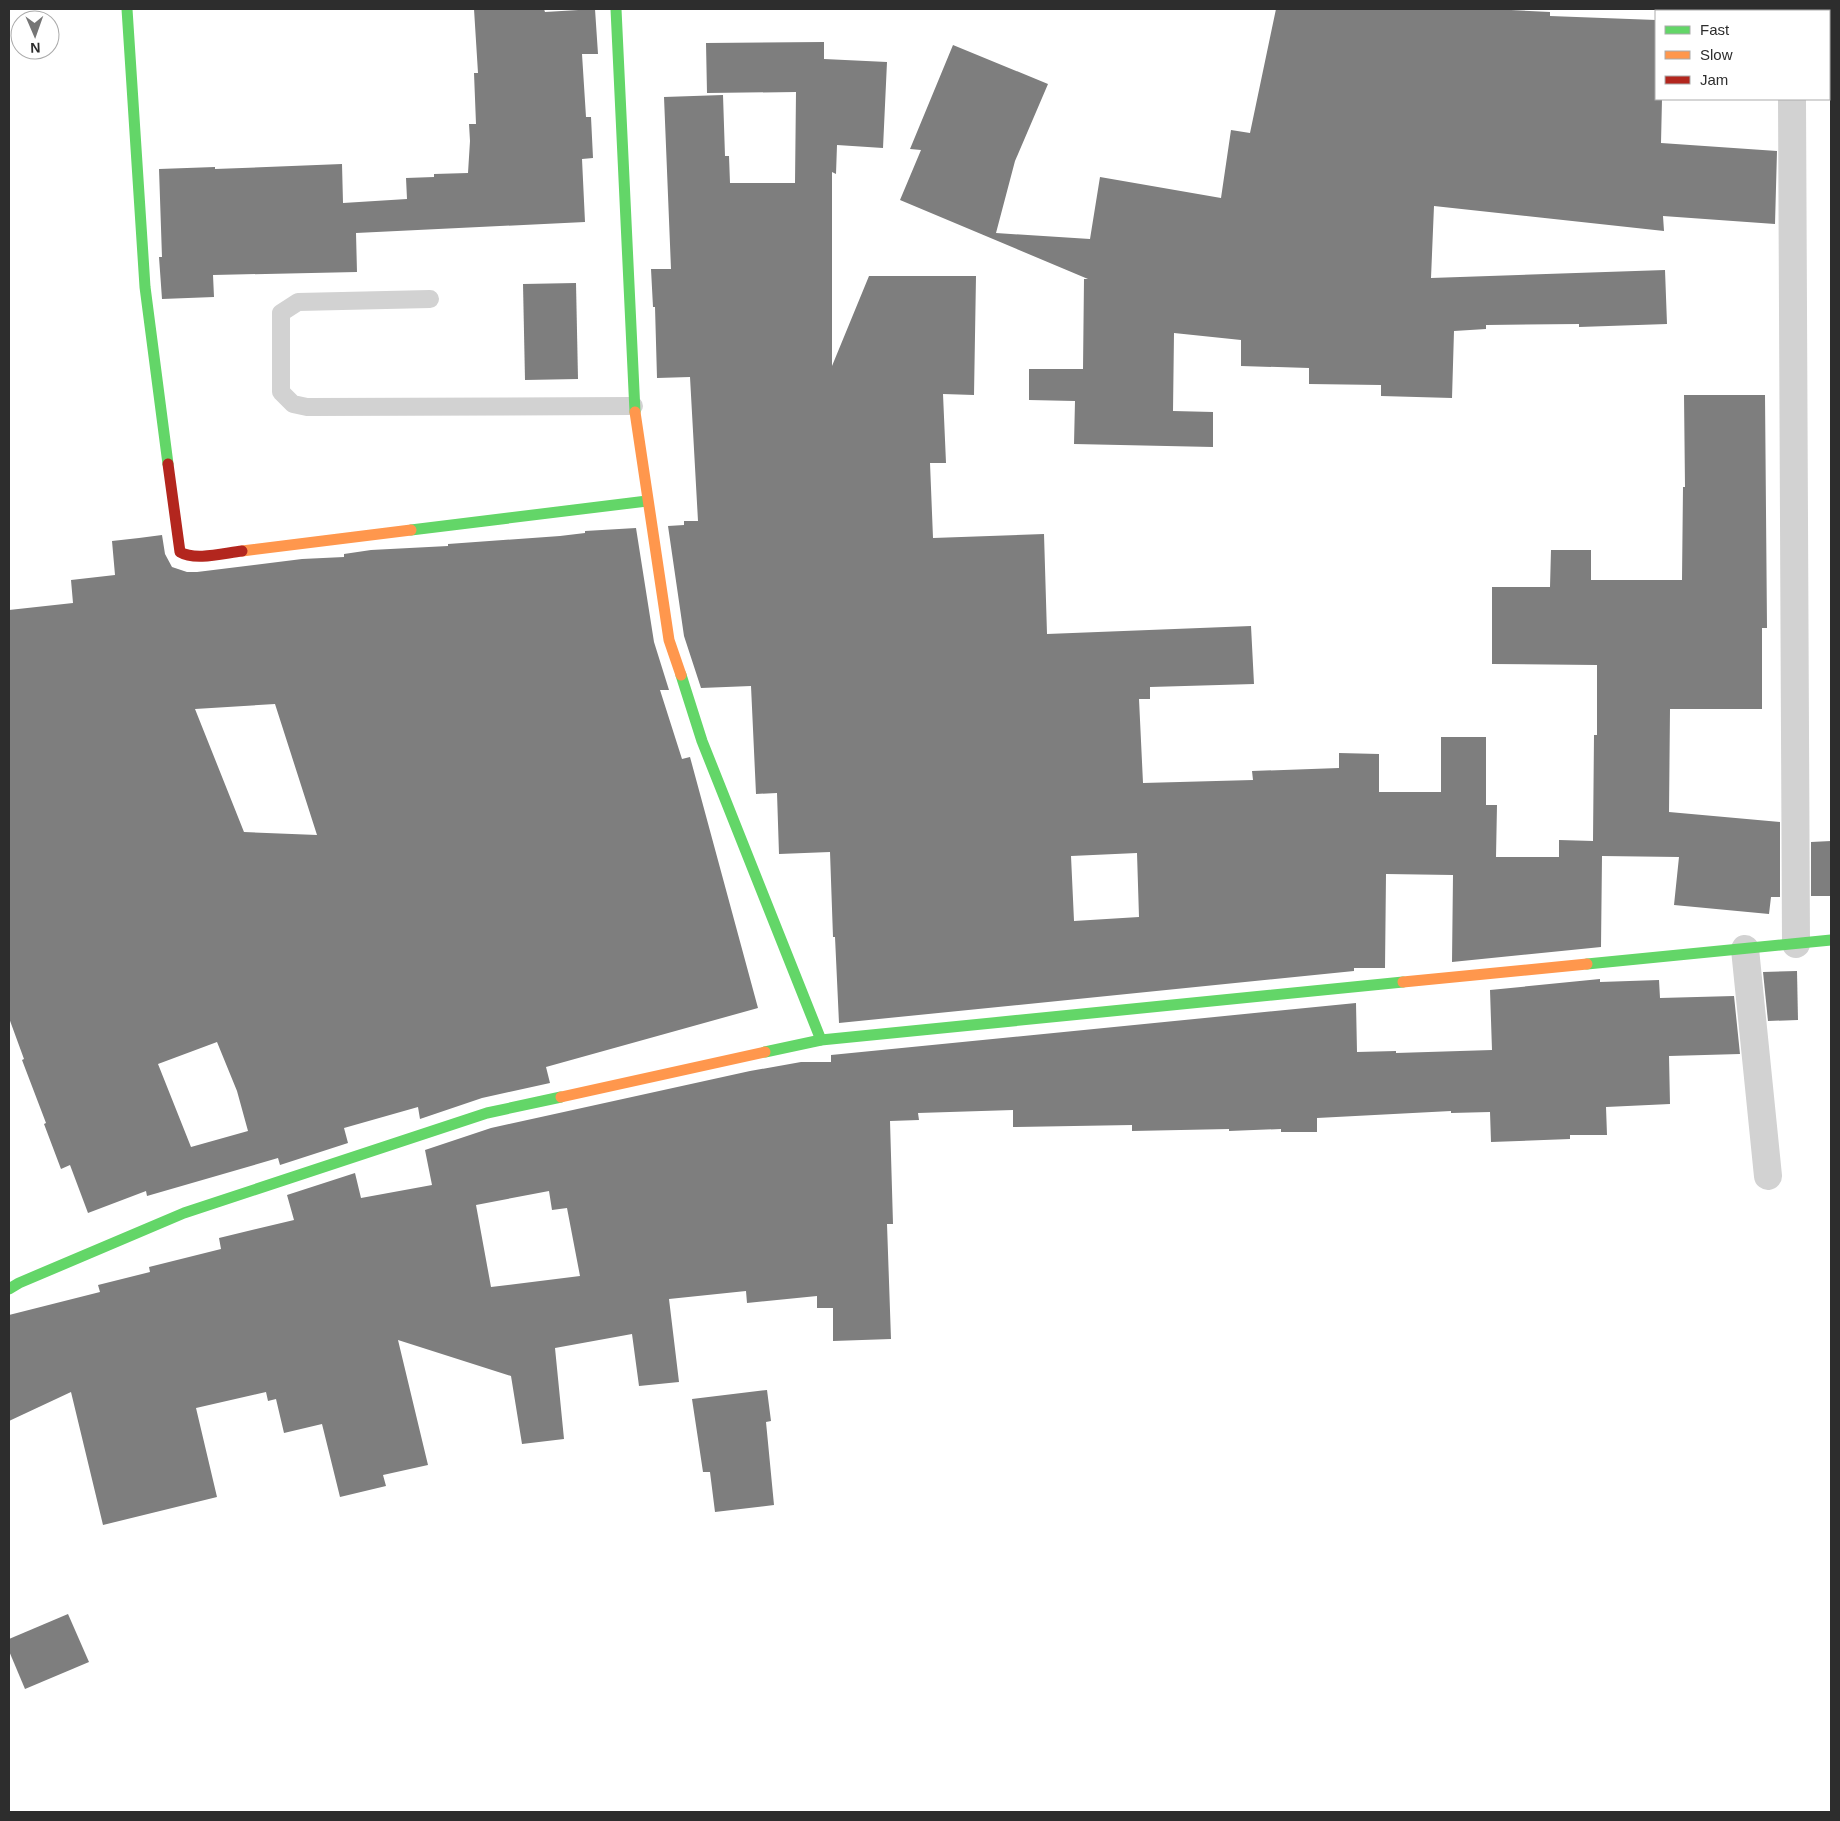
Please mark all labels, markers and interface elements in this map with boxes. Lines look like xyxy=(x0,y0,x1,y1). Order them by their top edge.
north arrow xyxy=(10,10,60,60)
legend xyxy=(1655,10,1830,100)
text: Fast xyxy=(1700,21,1730,38)
text: N xyxy=(30,40,41,56)
text: Slow xyxy=(1700,46,1733,63)
text: Jam xyxy=(1700,71,1728,88)

